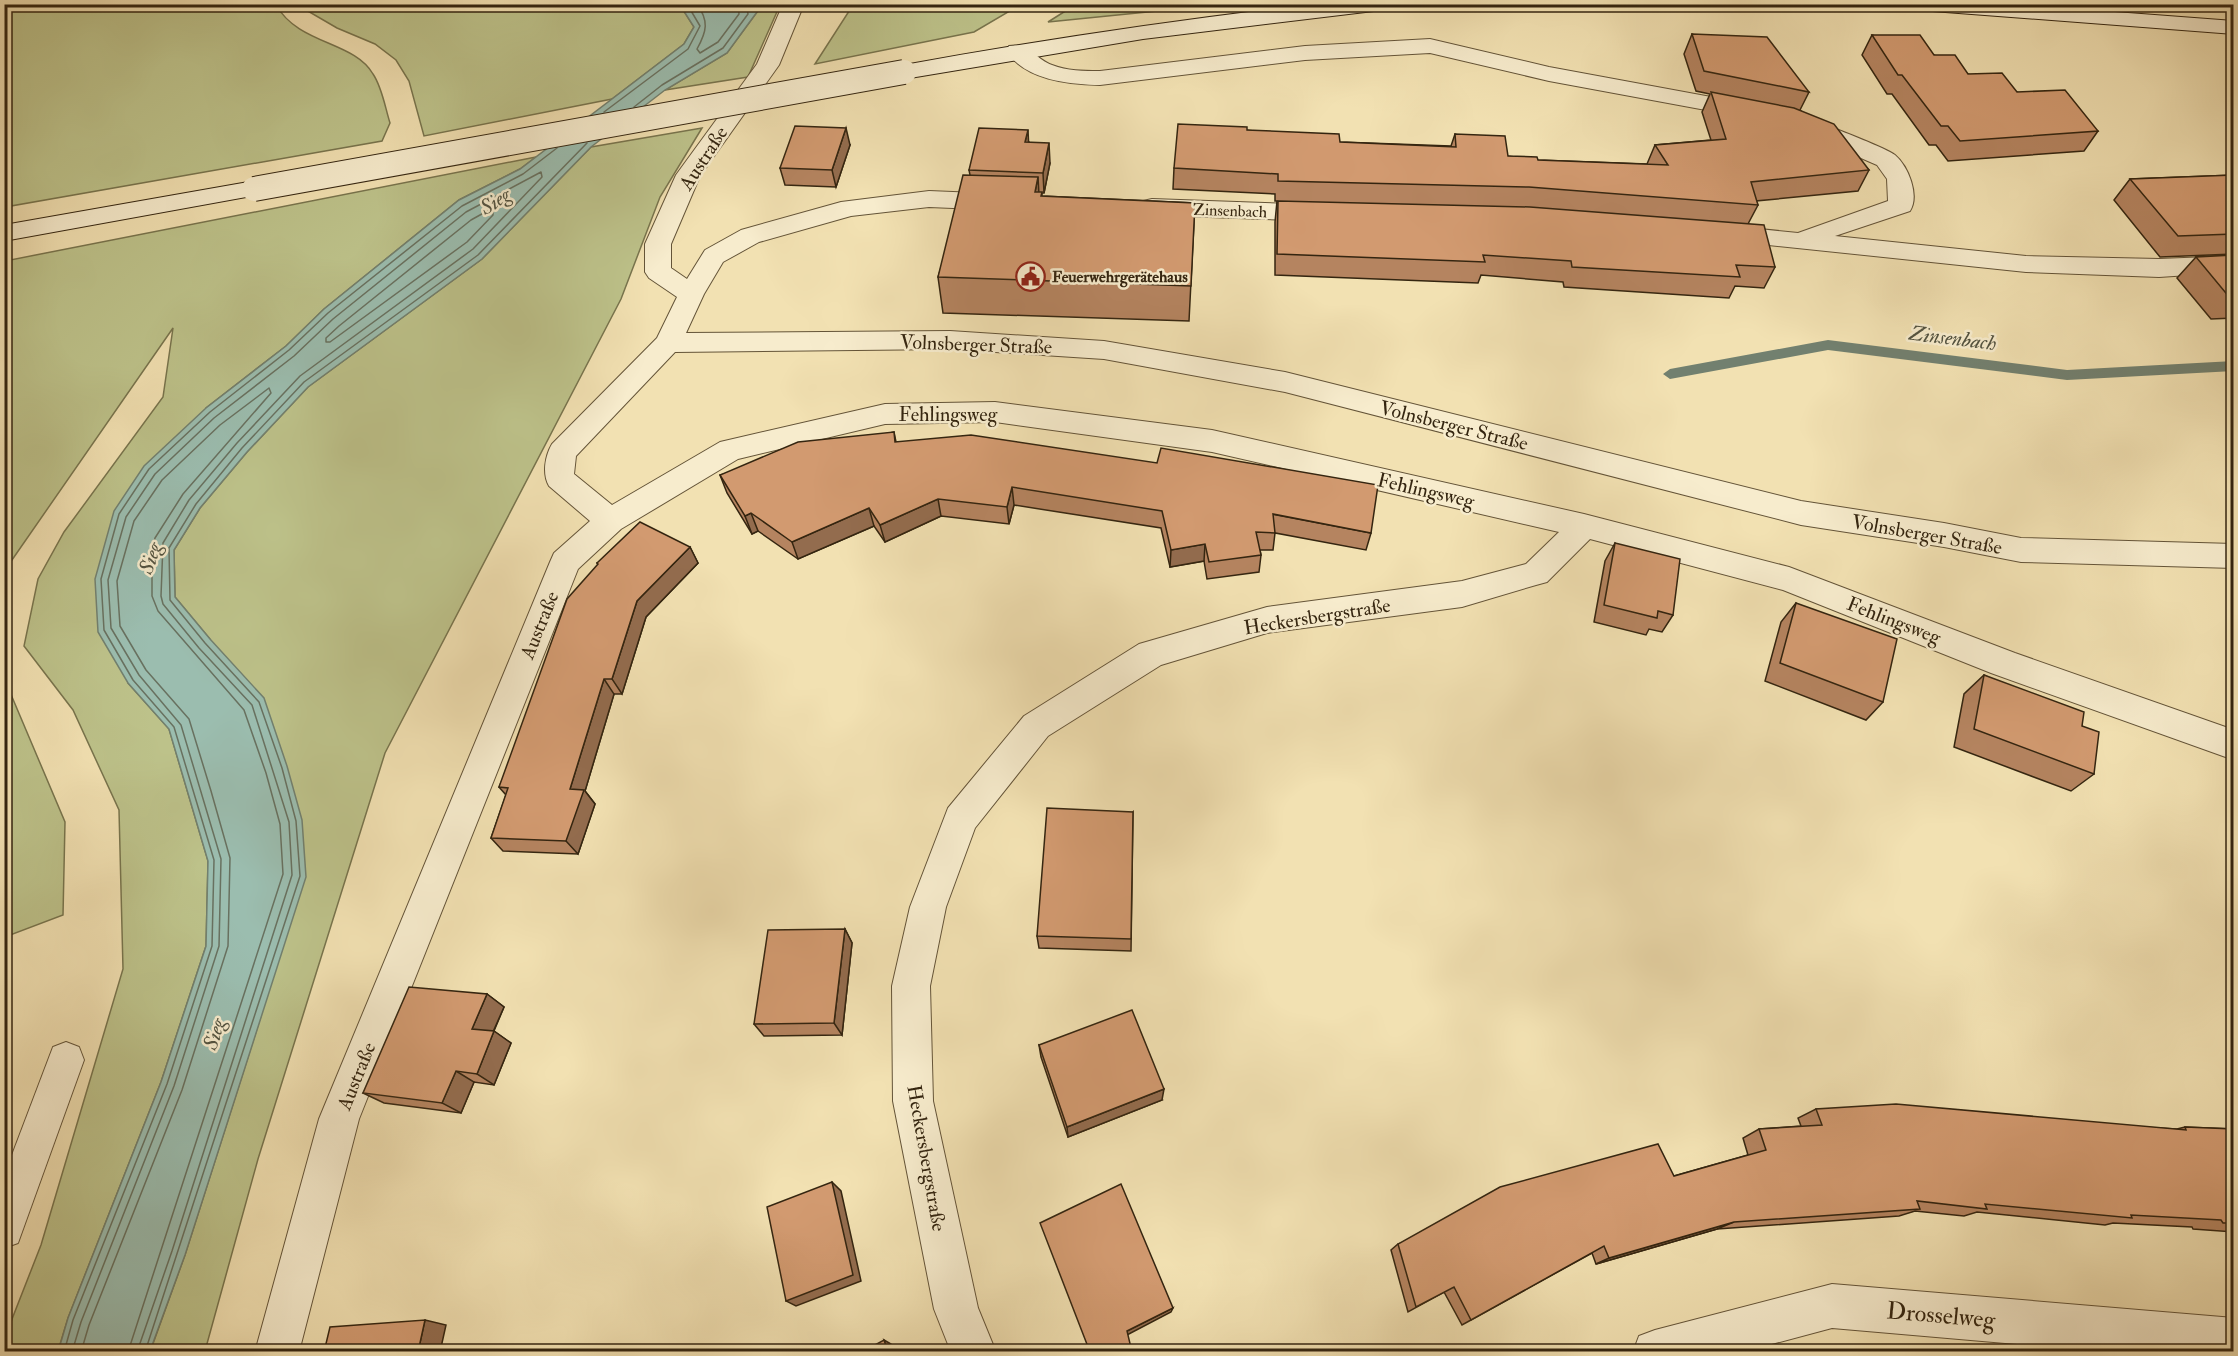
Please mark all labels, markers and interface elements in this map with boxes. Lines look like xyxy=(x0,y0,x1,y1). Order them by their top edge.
street label: Austraße xyxy=(673,122,733,196)
water label: Sieg xyxy=(474,181,517,222)
street label: Zinsenbach xyxy=(1193,200,1268,222)
public building icon: Feuerwehrgerätehaus xyxy=(1015,260,1047,292)
place label: Feuerwehrgerätehaus xyxy=(1052,267,1188,288)
water label: Zinsenbach xyxy=(1907,320,1998,357)
street label: Volnsberger Straße xyxy=(900,329,1052,360)
street label: Volnsberger Straße xyxy=(1377,395,1531,456)
street label: Fehlingsweg xyxy=(899,402,999,427)
street label: Fehlingsweg xyxy=(1375,467,1478,514)
street label: Volnsberger Straße xyxy=(1850,509,2004,560)
water label: Sieg xyxy=(132,538,169,578)
street label: Austraße xyxy=(514,588,564,664)
street label: Fehlingsweg xyxy=(1843,591,1945,650)
street label: Heckersbergstraße xyxy=(1242,593,1392,640)
water label: Sieg xyxy=(197,1014,232,1054)
street label: Austraße xyxy=(331,1039,381,1115)
street label: Heckersbergstraße xyxy=(901,1083,952,1233)
street label: Drosselweg xyxy=(1885,1295,1998,1336)

